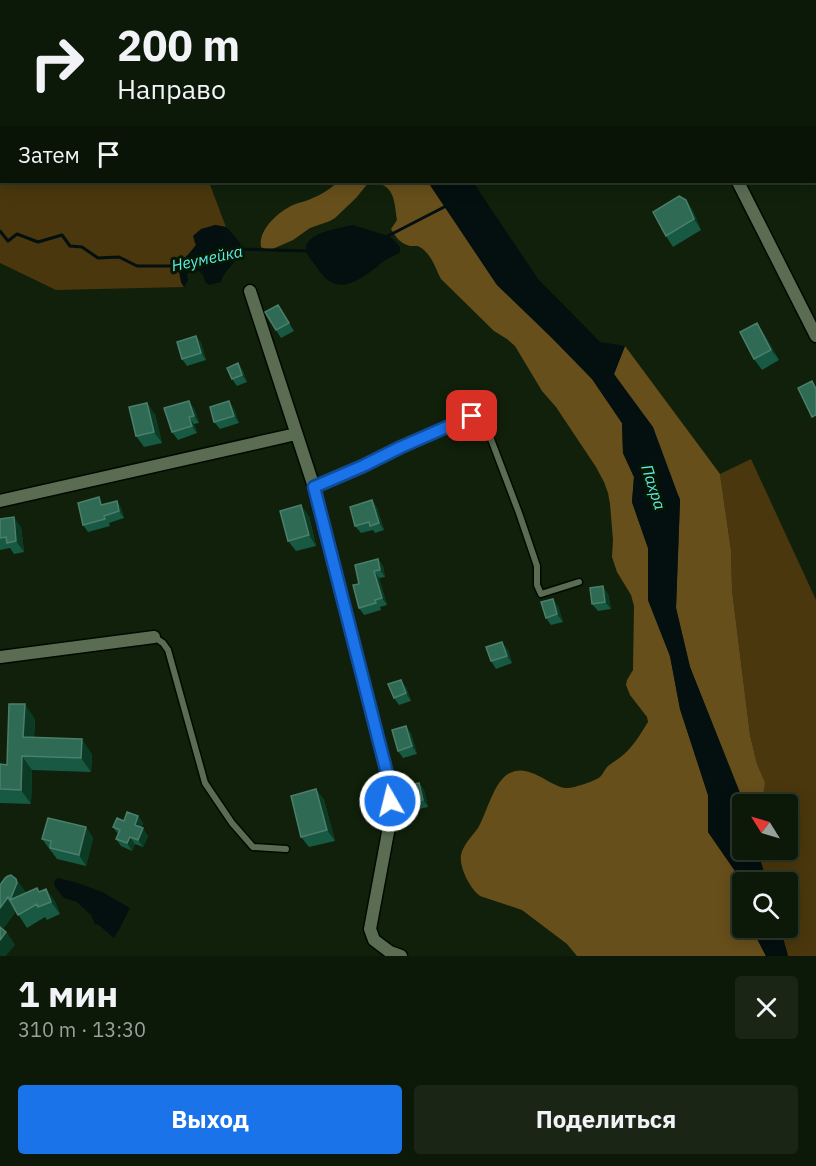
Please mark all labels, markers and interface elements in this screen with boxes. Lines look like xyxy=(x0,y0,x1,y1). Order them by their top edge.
text: 200 m xyxy=(117,18,240,73)
icon: right xyxy=(18,24,96,102)
text: Направо xyxy=(117,71,226,106)
icon: arrive xyxy=(92,138,125,171)
text: Затем xyxy=(18,140,80,169)
water label: Неумейка xyxy=(170,241,244,275)
pin xyxy=(446,390,497,441)
icon: arrive xyxy=(455,399,488,432)
water label: Пахра xyxy=(637,462,671,512)
position arrow xyxy=(358,769,422,833)
north arrow xyxy=(732,794,798,860)
map controls xyxy=(732,794,798,938)
button: search xyxy=(732,872,798,938)
text: 1 мин xyxy=(18,970,118,1017)
button: close xyxy=(735,976,798,1039)
text: 310 m · 13:30 xyxy=(18,1016,146,1043)
button: Выход xyxy=(18,1085,402,1154)
button: Поделиться xyxy=(414,1085,798,1154)

